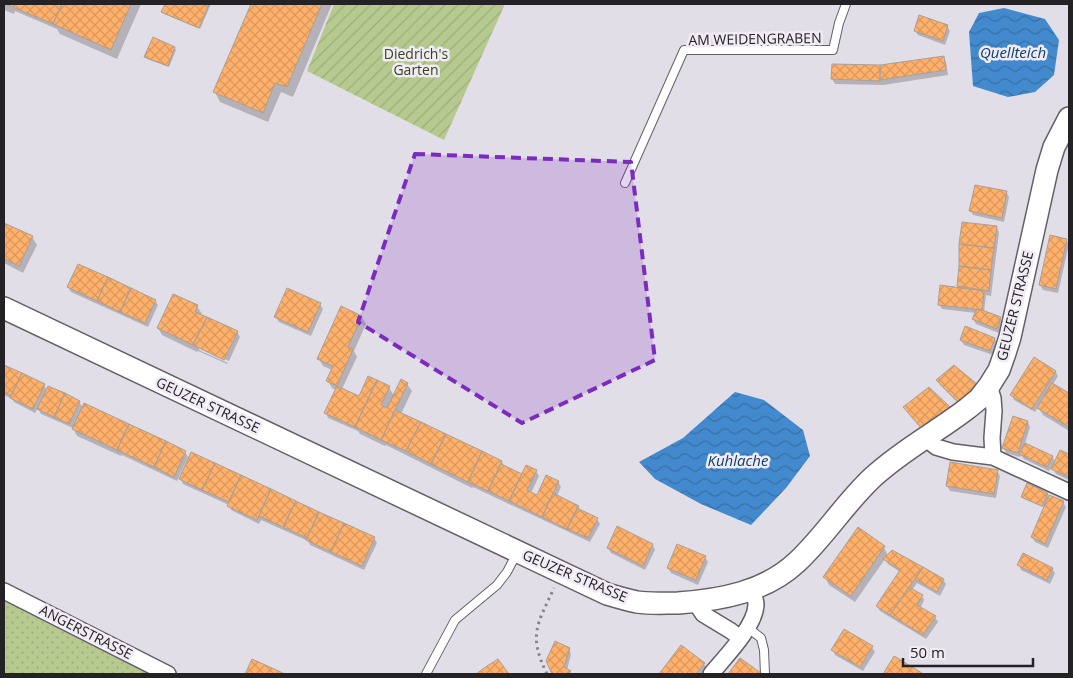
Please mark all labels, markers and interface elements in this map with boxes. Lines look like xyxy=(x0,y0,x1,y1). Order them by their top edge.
street label: AM WEIDENGRABEN xyxy=(688,28,822,49)
water label: Quellteich xyxy=(980,42,1046,62)
park label: Diedrich's Garten xyxy=(384,44,449,79)
street label: GEUZER STRASSE xyxy=(992,249,1037,363)
street label: GEUZER STRASSE xyxy=(153,372,263,437)
water label: Kuhlache xyxy=(708,450,769,470)
street label: GEUZER STRASSE xyxy=(520,545,631,606)
street label: ANGERSTRASSE xyxy=(36,600,136,663)
scale bar xyxy=(903,636,1033,668)
text: 50 m xyxy=(910,642,945,662)

